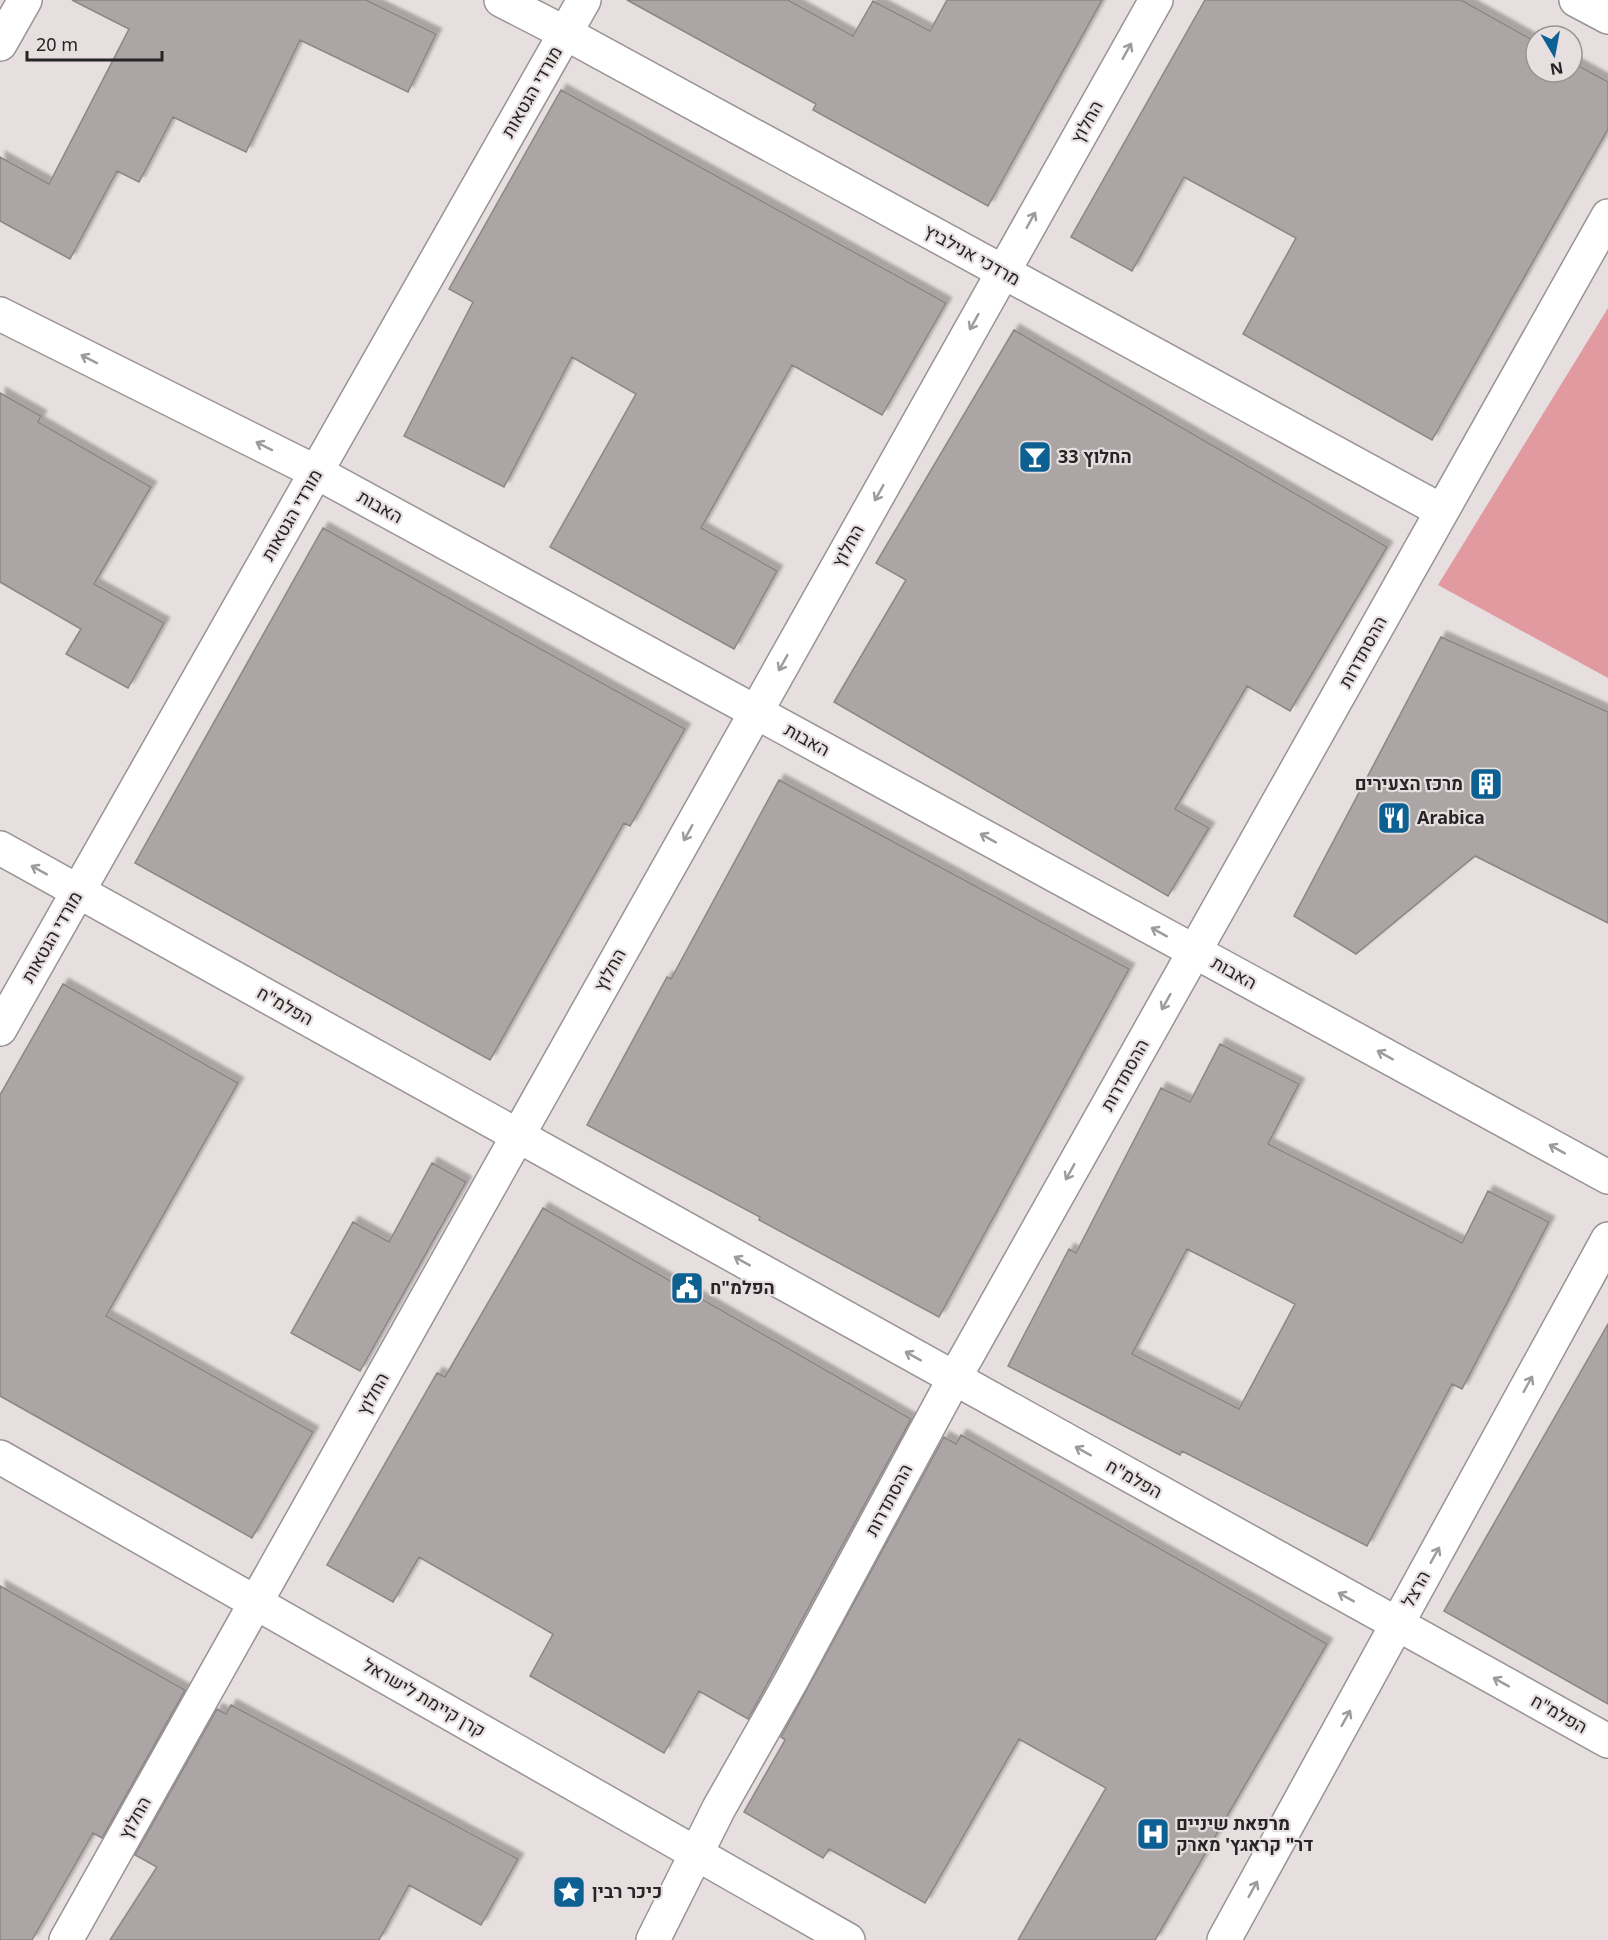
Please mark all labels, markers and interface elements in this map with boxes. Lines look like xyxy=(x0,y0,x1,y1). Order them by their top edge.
scale bar xyxy=(27,24,162,62)
north arrow xyxy=(1524,24,1584,84)
text: 20 m xyxy=(36,32,78,56)
street label: מורדי הגטאות xyxy=(495,41,567,142)
one-way arrow xyxy=(1122,42,1133,60)
text: N xyxy=(1548,57,1565,81)
street label: החלוץ xyxy=(1065,96,1108,147)
one-way arrow xyxy=(1026,212,1037,230)
street label: מרדכי אנילביץ xyxy=(920,218,1025,290)
one-way arrow xyxy=(968,313,979,331)
one-way arrow xyxy=(81,353,99,364)
bar icon: החלוץ 33 xyxy=(1017,439,1053,475)
one-way arrow xyxy=(255,440,273,451)
place label: החלוץ 33 xyxy=(1058,444,1132,468)
street label: מורדי הגטאות xyxy=(255,464,327,565)
street label: האבות xyxy=(354,484,407,528)
one-way arrow xyxy=(872,484,884,501)
street label: החלוץ xyxy=(826,520,869,571)
street label: ההסתדרות xyxy=(1333,611,1392,692)
one-way arrow xyxy=(777,653,788,671)
street label: האבות xyxy=(781,717,834,761)
building icon: מרכז הצעירים xyxy=(1468,766,1504,802)
place label: מרכז הצעירים xyxy=(1355,771,1463,795)
restaurant icon: Arabica xyxy=(1376,800,1412,836)
place label: Arabica xyxy=(1417,805,1485,829)
one-way arrow xyxy=(681,824,693,841)
one-way arrow xyxy=(980,832,997,844)
one-way arrow xyxy=(31,864,48,876)
street label: מורדי הגטאות xyxy=(15,886,87,987)
one-way arrow xyxy=(1151,926,1168,938)
street label: החלוץ xyxy=(588,944,631,995)
street label: האבות xyxy=(1208,950,1261,994)
street label: הפלמ"ח xyxy=(253,980,318,1030)
one-way arrow xyxy=(1160,993,1172,1010)
street label: ההסתדרות xyxy=(1095,1034,1154,1115)
one-way arrow xyxy=(1377,1049,1395,1060)
one-way arrow xyxy=(1548,1143,1566,1154)
one-way arrow xyxy=(1064,1163,1076,1180)
one-way arrow xyxy=(734,1255,752,1266)
public building icon: הפלמ"ח xyxy=(669,1270,705,1306)
place label: הפלמ"ח xyxy=(710,1275,775,1299)
one-way arrow xyxy=(905,1350,922,1362)
street label: החלוץ xyxy=(351,1368,394,1419)
one-way arrow xyxy=(1523,1376,1535,1393)
one-way arrow xyxy=(1075,1445,1092,1457)
street label: הפלמ"ח xyxy=(1102,1453,1167,1503)
street label: ההסתדרות xyxy=(859,1459,917,1540)
one-way arrow xyxy=(1429,1547,1441,1564)
street label: הרצל xyxy=(1395,1566,1435,1611)
one-way arrow xyxy=(1337,1590,1354,1602)
street label: קרן קיימת לישראל xyxy=(359,1652,490,1742)
one-way arrow xyxy=(1493,1676,1511,1687)
street label: הפלמ"ח xyxy=(1527,1688,1592,1738)
one-way arrow xyxy=(1341,1709,1352,1727)
street label: החלוץ xyxy=(113,1792,156,1843)
place label: מרפאת שיניים דר" קראגץ' מארק xyxy=(1176,1811,1313,1856)
hospital icon: מרפאת שיניים דר" קראגץ' מארק xyxy=(1135,1816,1171,1852)
place icon: כיכר רבין xyxy=(551,1874,587,1910)
place label: כיכר רבין xyxy=(592,1879,662,1903)
one-way arrow xyxy=(1247,1880,1259,1897)

